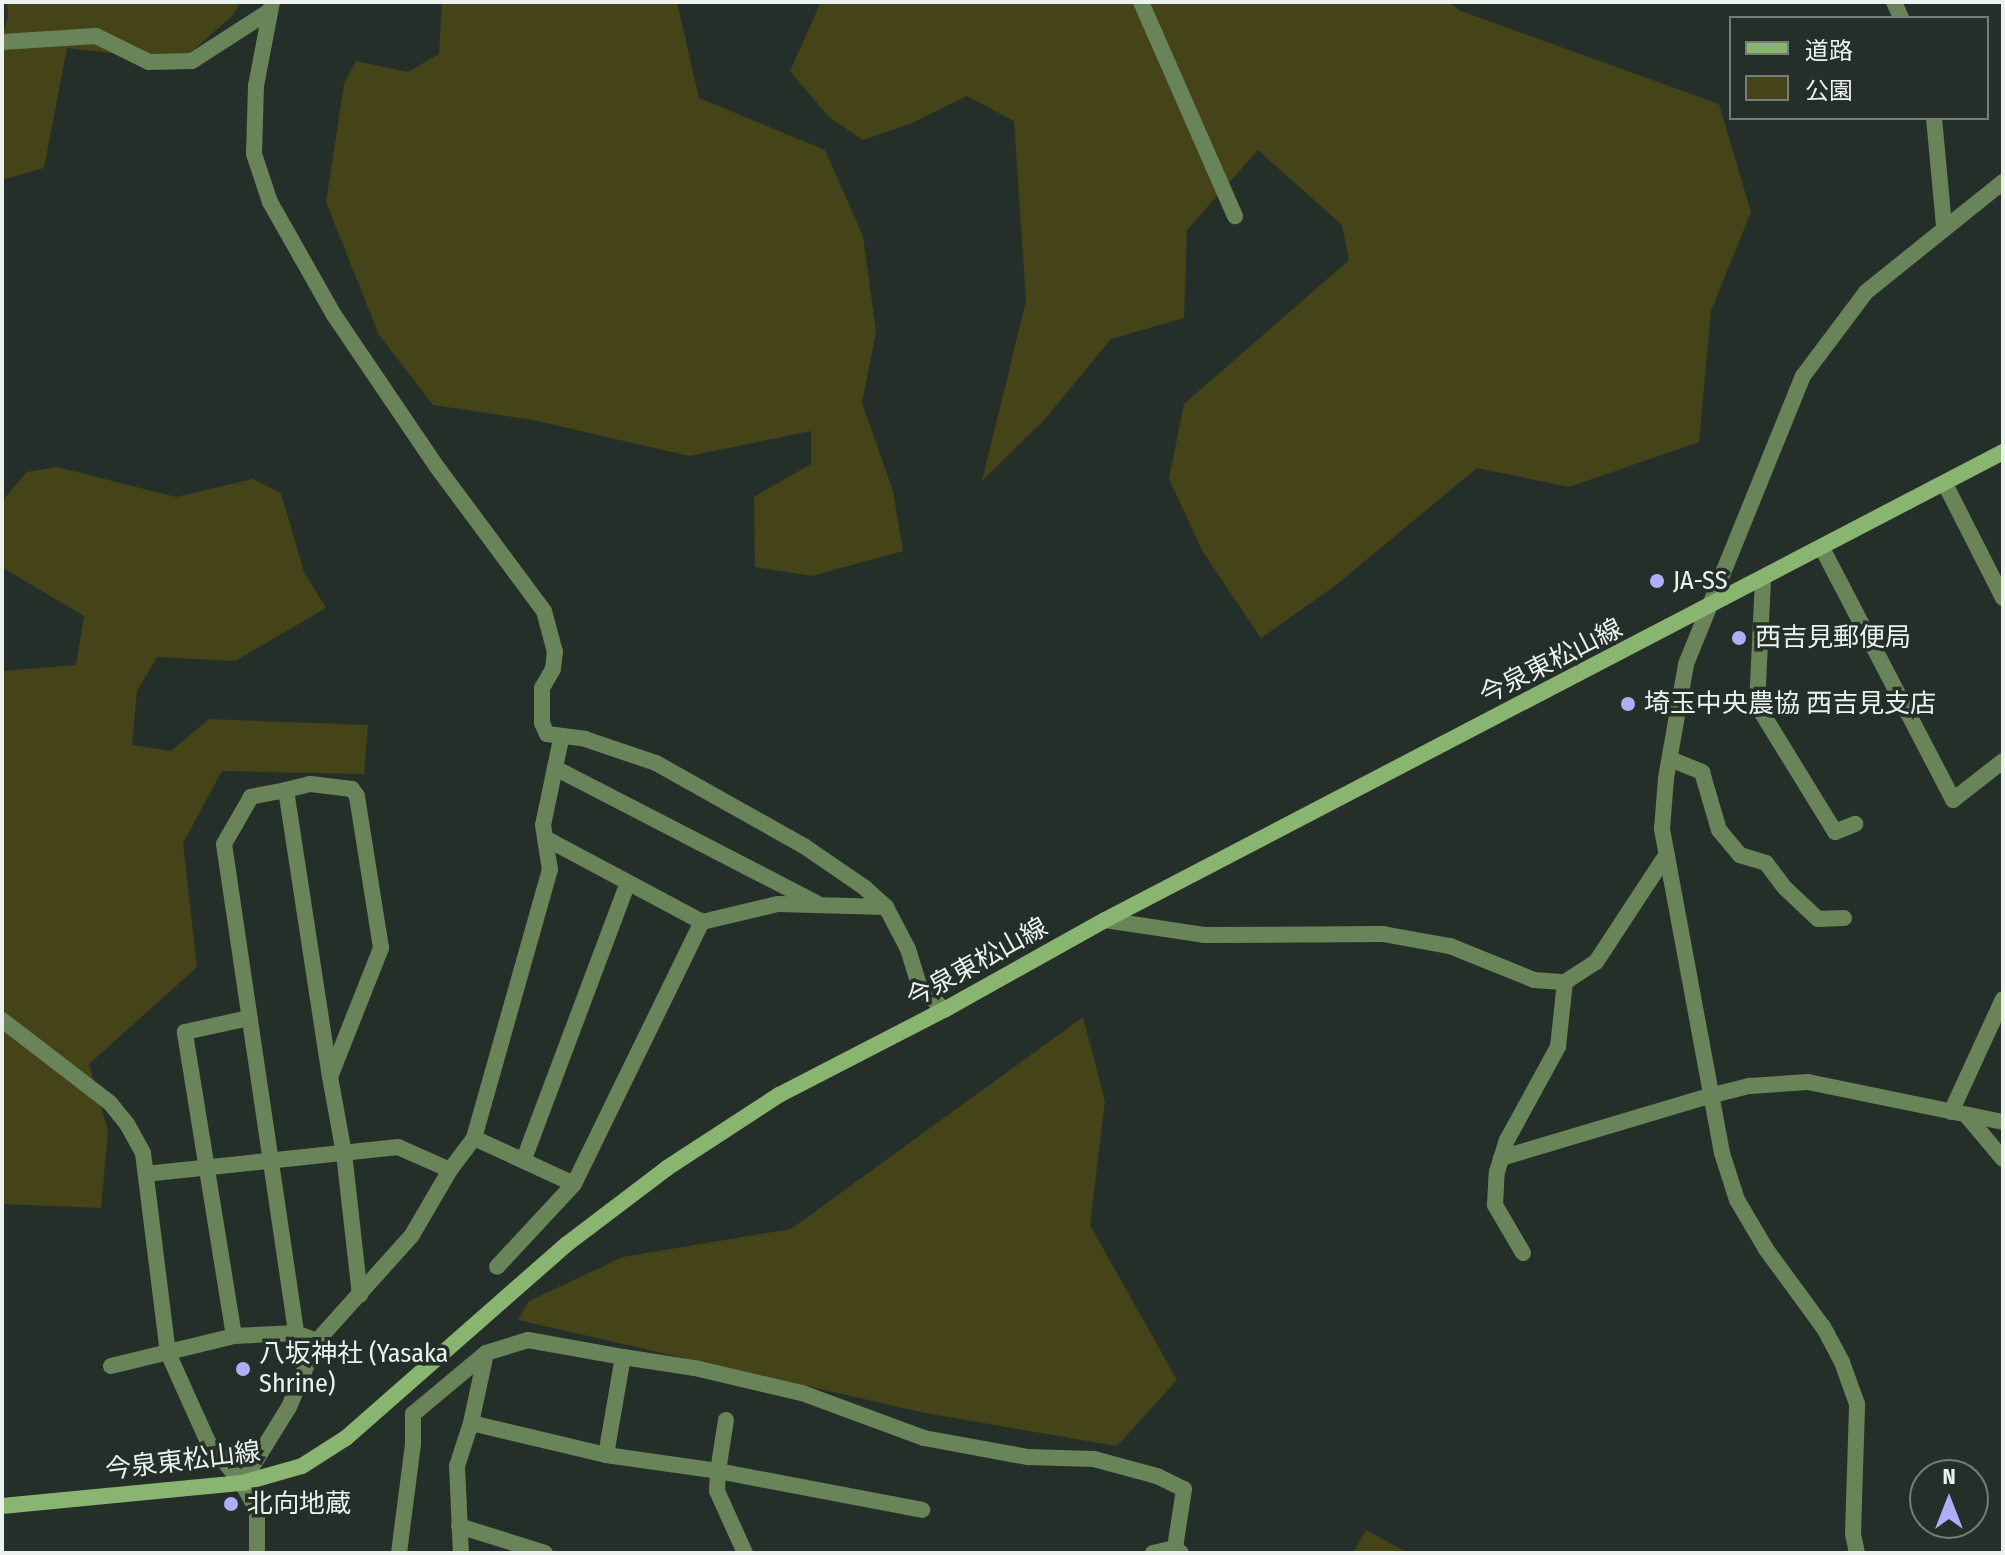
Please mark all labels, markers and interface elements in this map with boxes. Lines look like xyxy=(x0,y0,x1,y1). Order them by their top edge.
legend xyxy=(1729,16,1989,120)
text: 道路 xyxy=(1805,37,1853,65)
text: 公園 xyxy=(1805,77,1853,105)
place label: JA-SS xyxy=(1673,565,1728,597)
marker: JA-SS xyxy=(1648,572,1666,590)
street label: 今泉東松山線 xyxy=(1474,613,1628,711)
place label: 西吉見郵便局 xyxy=(1755,622,1911,654)
marker: 西吉見郵便局 xyxy=(1730,629,1748,647)
place label: 埼玉中央農協 西吉見支店 xyxy=(1644,688,1936,720)
marker: 埼玉中央農協 西吉見支店 xyxy=(1619,695,1637,713)
street label: 今泉東松山線 xyxy=(901,912,1053,1014)
place label: 八坂神社 (Yasaka Shrine) xyxy=(259,1338,448,1400)
marker: 八坂神社 (Yasaka Shrine) xyxy=(234,1360,252,1378)
street label: 今泉東松山線 xyxy=(104,1436,262,1486)
north arrow xyxy=(1909,1459,1989,1539)
text: N xyxy=(1942,1463,1956,1490)
place label: 北向地蔵 xyxy=(247,1488,351,1520)
marker: 北向地蔵 xyxy=(222,1495,240,1513)

